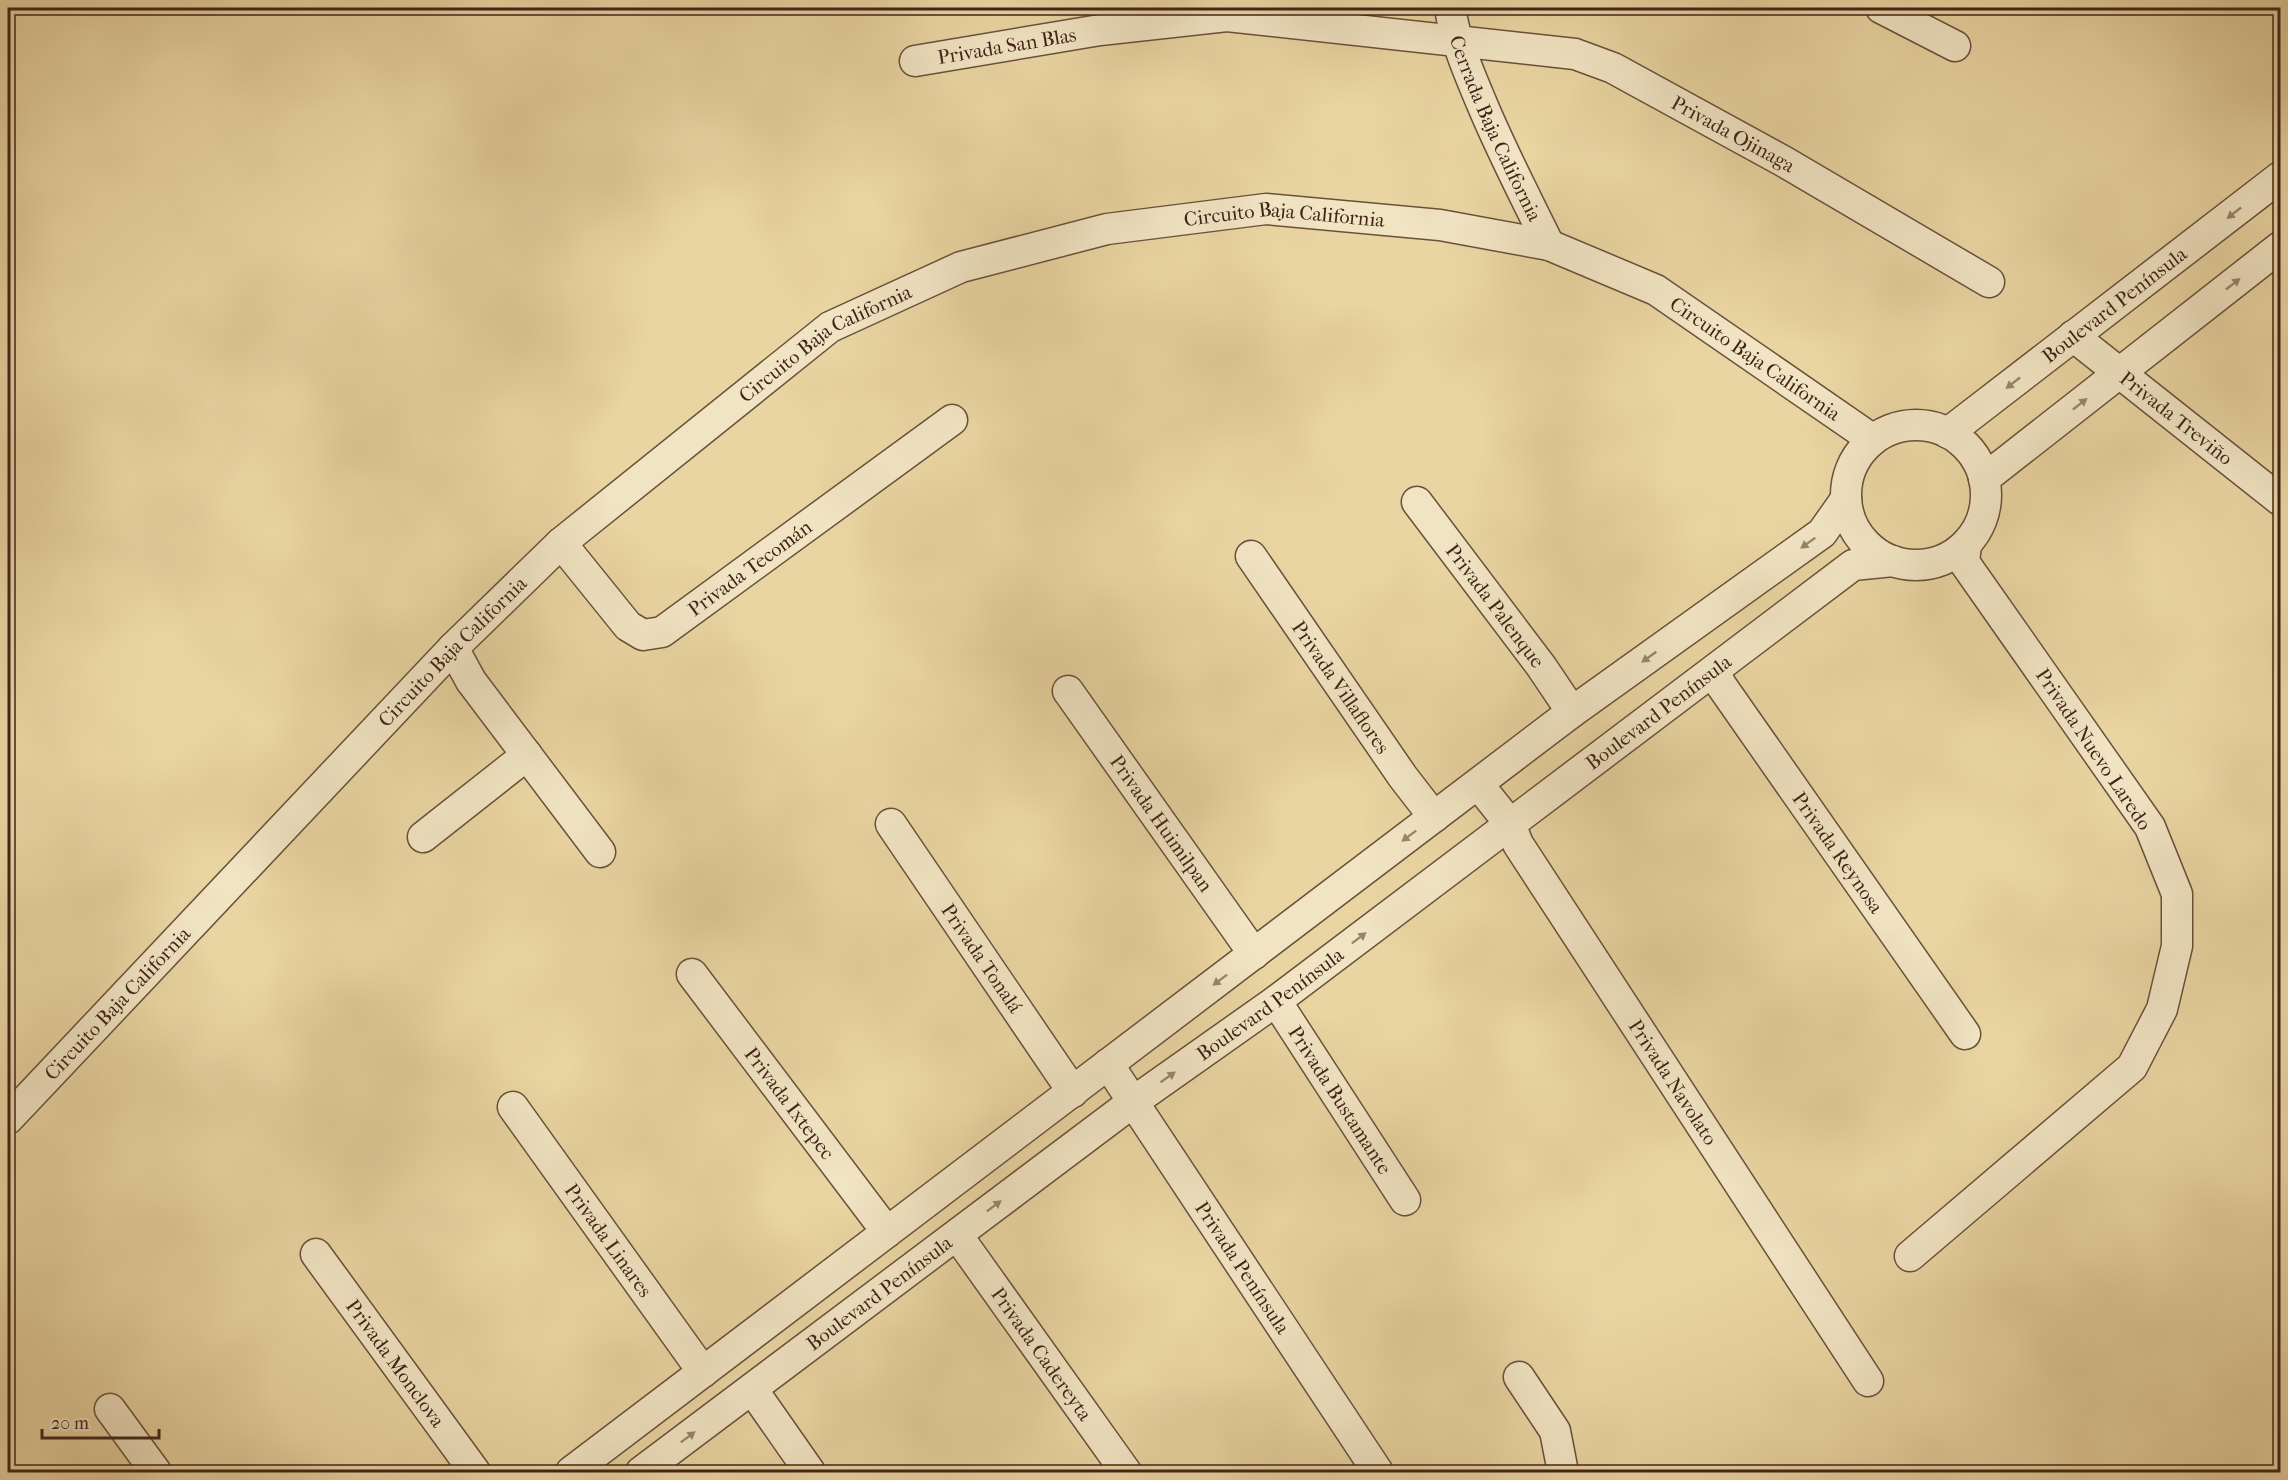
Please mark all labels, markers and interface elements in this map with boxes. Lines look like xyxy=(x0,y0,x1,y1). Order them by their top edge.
street label: Privada San Blas xyxy=(936,23,1078,69)
street label: Cerrada Baja California xyxy=(1445,33,1547,226)
street label: Privada Ojinaga xyxy=(1667,91,1800,178)
street label: Circuito Baja California xyxy=(1183,197,1386,232)
one-way arrow xyxy=(2226,206,2242,219)
street label: Boulevard Península xyxy=(2038,242,2192,368)
one-way arrow xyxy=(2226,279,2241,291)
street label: Circuito Baja California xyxy=(735,280,916,407)
street label: Circuito Baja California xyxy=(1665,292,1845,426)
street label: Privada Treviño xyxy=(2115,367,2237,470)
one-way arrow xyxy=(2005,376,2021,389)
one-way arrow xyxy=(2072,398,2088,411)
street label: Privada Tecomán xyxy=(684,515,817,621)
one-way arrow xyxy=(1800,537,1816,549)
street label: Privada Palenque xyxy=(1441,540,1549,672)
street label: Circuito Baja California xyxy=(374,571,532,732)
street label: Privada Villaflores xyxy=(1287,616,1394,758)
street label: Boulevard Península xyxy=(1582,650,1737,775)
one-way arrow xyxy=(1642,651,1658,663)
street label: Privada Nuevo Laredo xyxy=(2031,664,2156,835)
street label: Privada Huimilpan xyxy=(1105,751,1218,897)
street label: Privada Reynosa xyxy=(1787,788,1888,918)
one-way arrow xyxy=(1401,830,1417,843)
street label: Privada Tonalá xyxy=(936,899,1027,1018)
street label: Circuito Baja California xyxy=(40,922,196,1085)
one-way arrow xyxy=(1352,932,1367,944)
street label: Boulevard Península xyxy=(1192,943,1349,1065)
one-way arrow xyxy=(1213,973,1228,985)
street label: Privada Navolato xyxy=(1624,1015,1722,1149)
street label: Privada Bustamante xyxy=(1283,1022,1396,1179)
street label: Privada Ixtepec xyxy=(740,1043,839,1164)
one-way arrow xyxy=(1159,1071,1175,1083)
street label: Privada Linares xyxy=(560,1179,657,1302)
street label: Privada Península xyxy=(1190,1197,1295,1339)
one-way arrow xyxy=(987,1201,1002,1213)
street label: Boulevard Península xyxy=(802,1231,957,1355)
street label: Privada Cadereyta xyxy=(986,1283,1097,1426)
street label: Privada Monclova xyxy=(341,1295,450,1432)
scale bar xyxy=(42,1402,159,1440)
text: 20 m xyxy=(51,1413,89,1434)
one-way arrow xyxy=(680,1432,695,1444)

